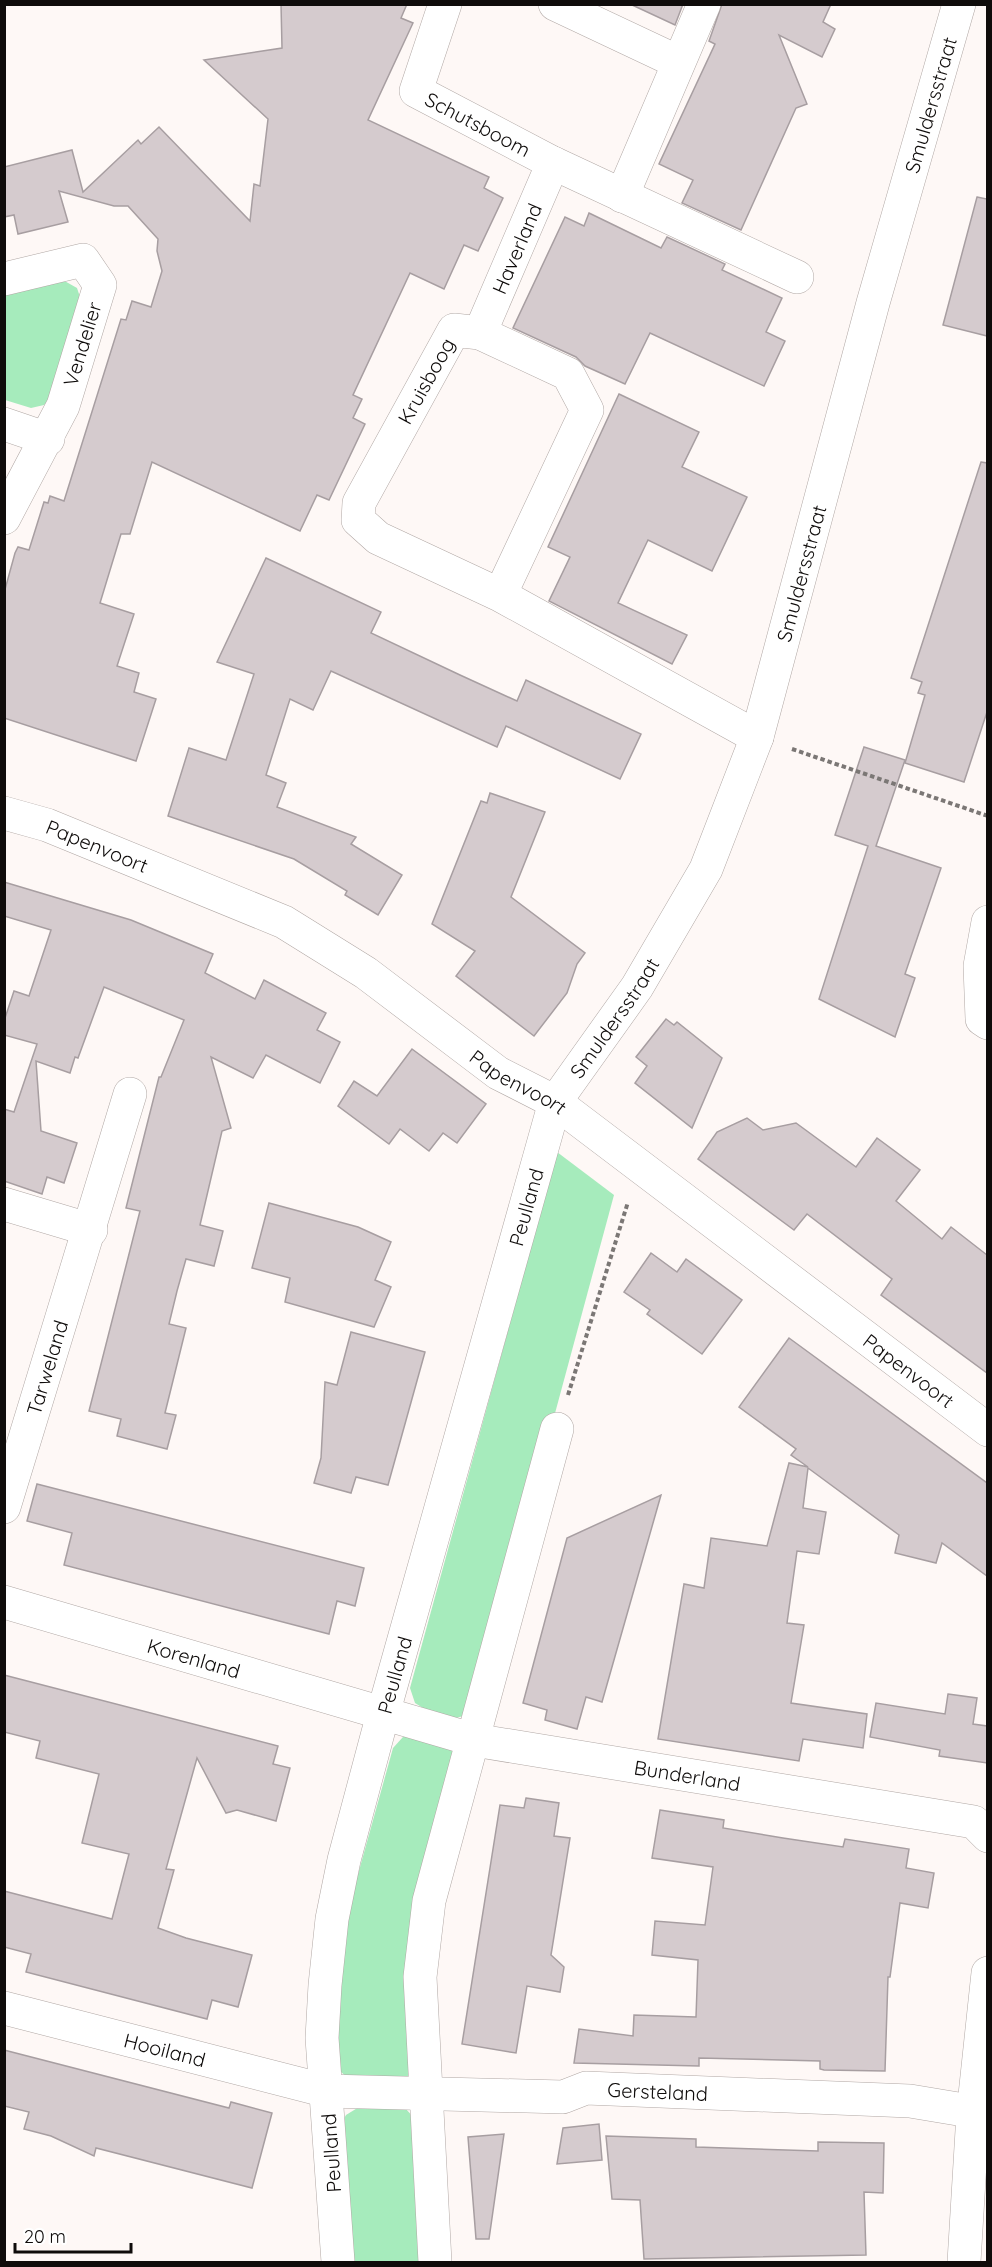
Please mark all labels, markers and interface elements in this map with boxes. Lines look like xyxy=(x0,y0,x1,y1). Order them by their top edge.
street label: Smuldersstraat xyxy=(899,34,962,176)
street label: Schutsboom xyxy=(421,86,535,162)
street label: Haverland xyxy=(486,199,547,298)
street label: Vendelier xyxy=(57,298,107,389)
street label: Kruisboog xyxy=(392,333,460,429)
street label: Smuldersstraat xyxy=(771,502,831,644)
street label: Papenvoort xyxy=(43,814,152,878)
street label: Smuldersstraat xyxy=(564,953,664,1083)
street label: Papenvoort xyxy=(465,1044,572,1119)
street label: Peulland xyxy=(503,1165,548,1249)
street label: Tarweland xyxy=(20,1317,73,1418)
street label: Papenvoort xyxy=(858,1328,960,1413)
street label: Korenland xyxy=(145,1632,243,1683)
street label: Peulland xyxy=(371,1633,417,1717)
street label: Bunderland xyxy=(632,1754,742,1796)
street label: Hooiland xyxy=(121,2027,208,2072)
street label: Gersteland xyxy=(607,2076,709,2105)
street label: Peulland xyxy=(316,2113,346,2193)
scale bar xyxy=(15,2216,130,2254)
text: 20 m xyxy=(24,2225,66,2248)

